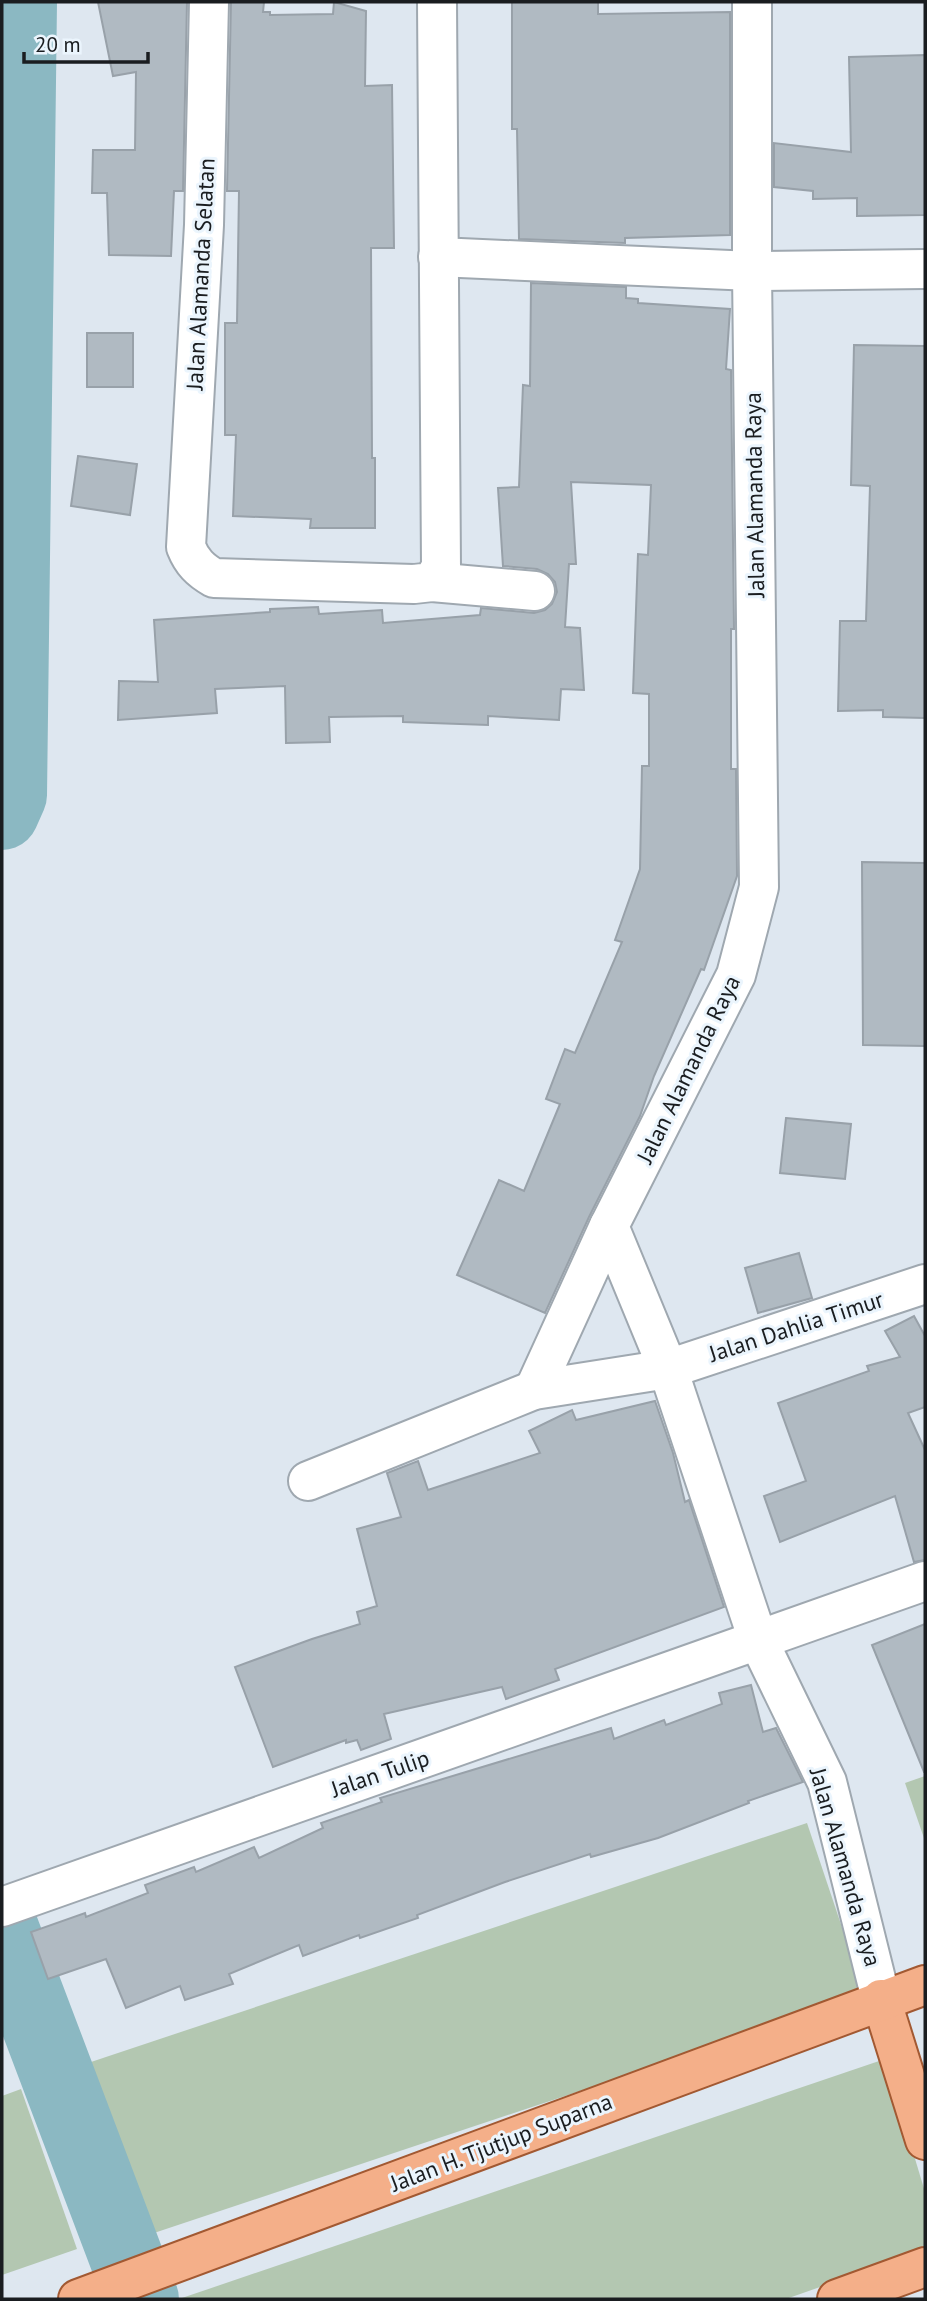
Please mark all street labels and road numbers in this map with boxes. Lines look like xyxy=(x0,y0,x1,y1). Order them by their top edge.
street label: Jalan Alamanda Selatan xyxy=(179,157,221,392)
street label: Jalan Alamanda Raya xyxy=(738,392,770,599)
street label: Jalan Alamanda Raya xyxy=(630,970,746,1169)
street label: Jalan Dahlia Timur xyxy=(704,1284,887,1368)
street label: Jalan Tulip xyxy=(326,1743,433,1804)
street label: Jalan Alamanda Raya xyxy=(803,1763,888,1970)
street label: Jalan H. Tjutjup Suparna xyxy=(385,2086,616,2198)

